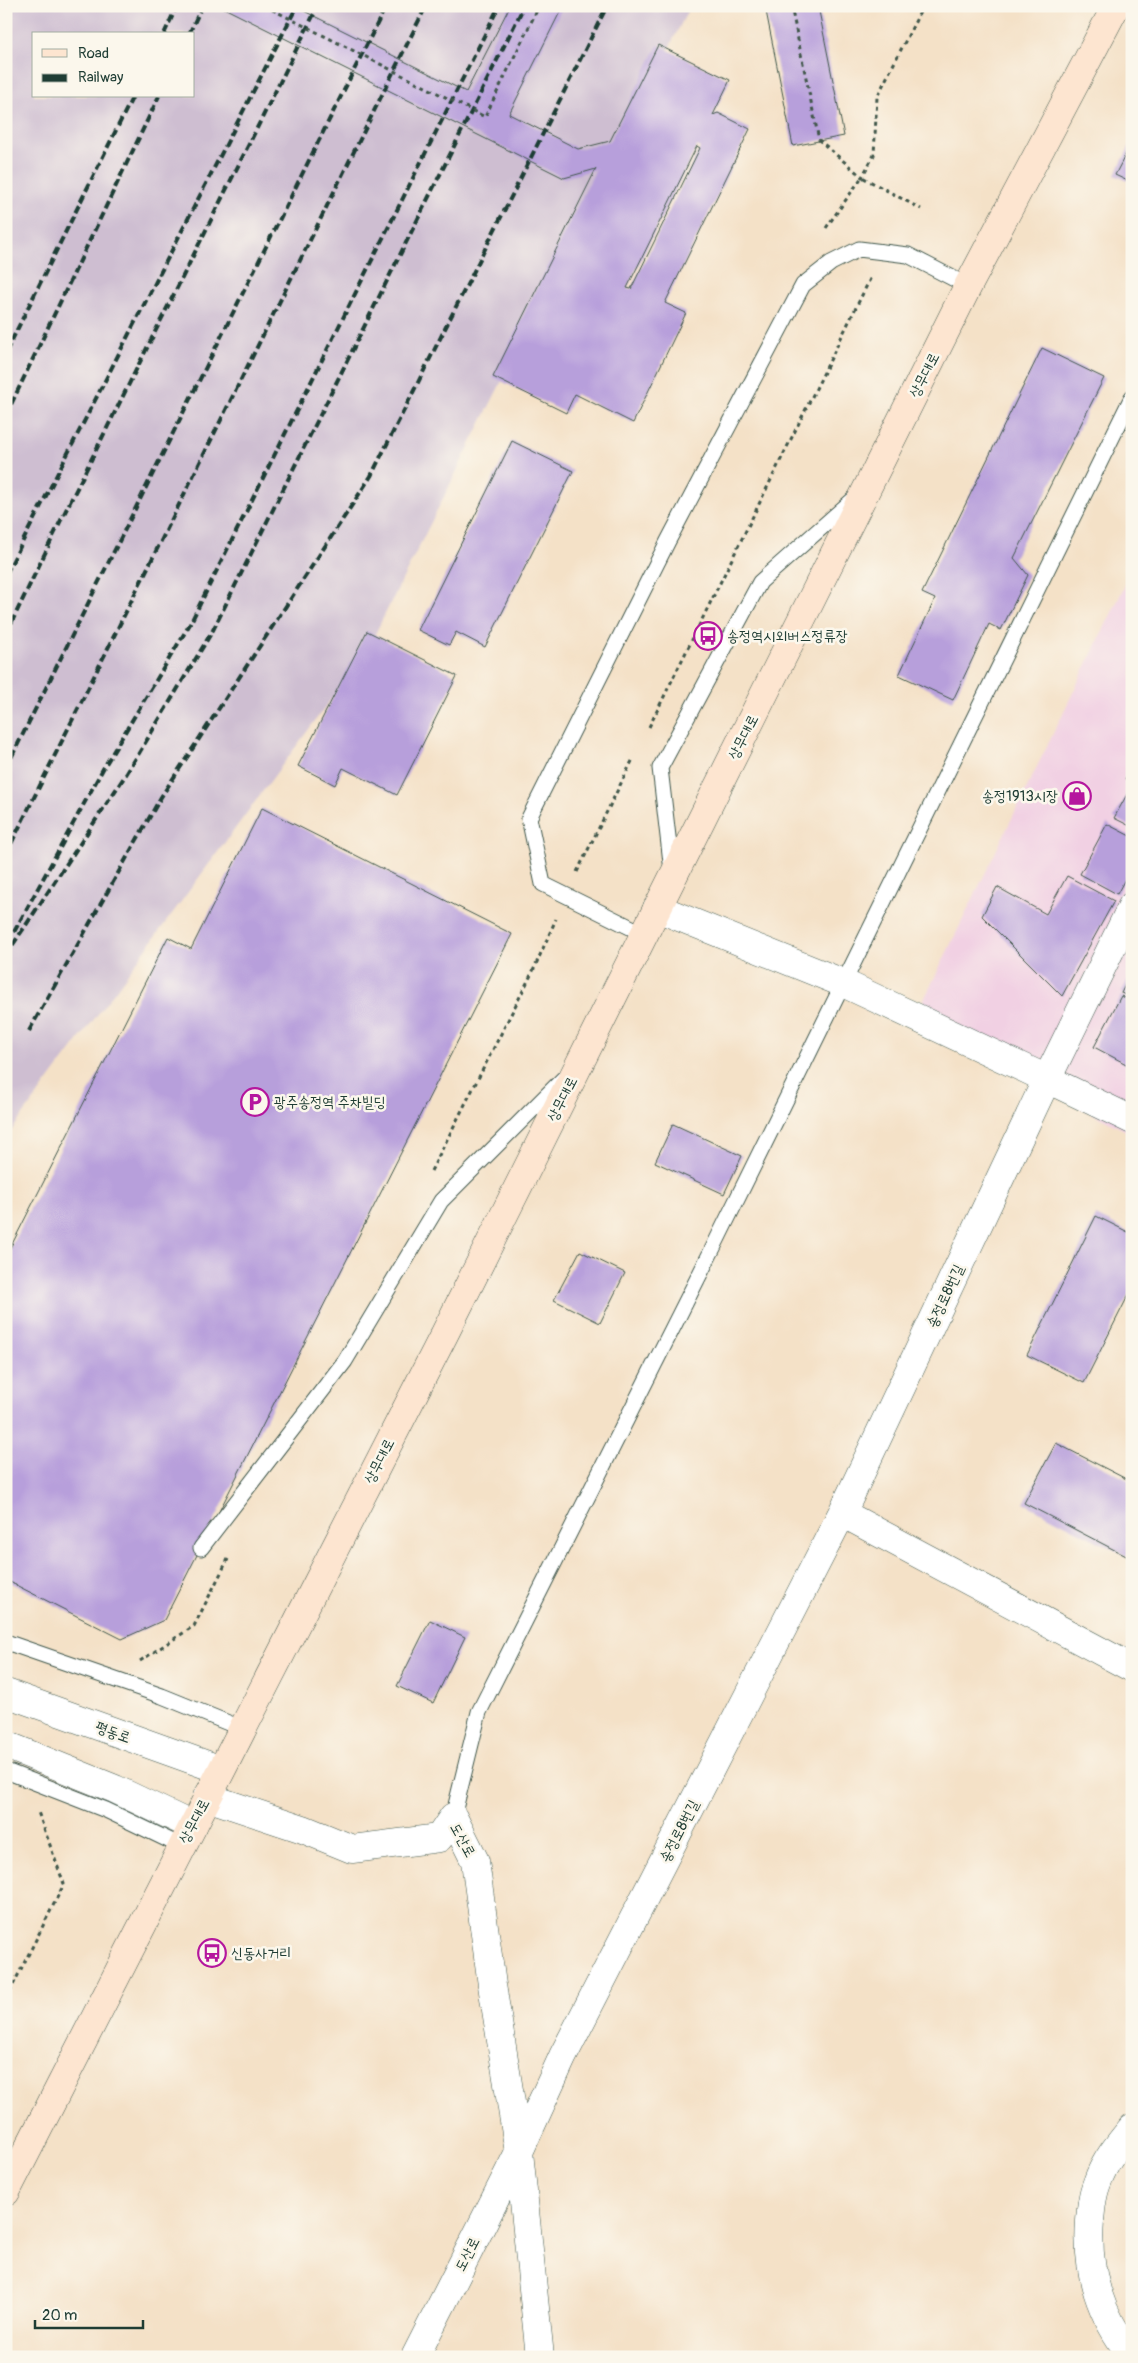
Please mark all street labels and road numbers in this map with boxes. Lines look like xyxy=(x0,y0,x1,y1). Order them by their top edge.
street label: 상무대로 xyxy=(905,349,944,401)
street label: 상무대로 xyxy=(724,711,763,763)
street label: 상무대로 xyxy=(543,1073,582,1125)
street label: 송정로8번길 xyxy=(922,1261,968,1331)
street label: 상무대로 xyxy=(360,1435,399,1487)
street label: 평동로 xyxy=(93,1717,133,1748)
street label: 상무대로 xyxy=(175,1795,214,1847)
street label: 송정로8번길 xyxy=(656,1797,703,1866)
street label: 도산로 xyxy=(445,1820,480,1861)
street label: 도산로 xyxy=(451,2234,484,2275)

